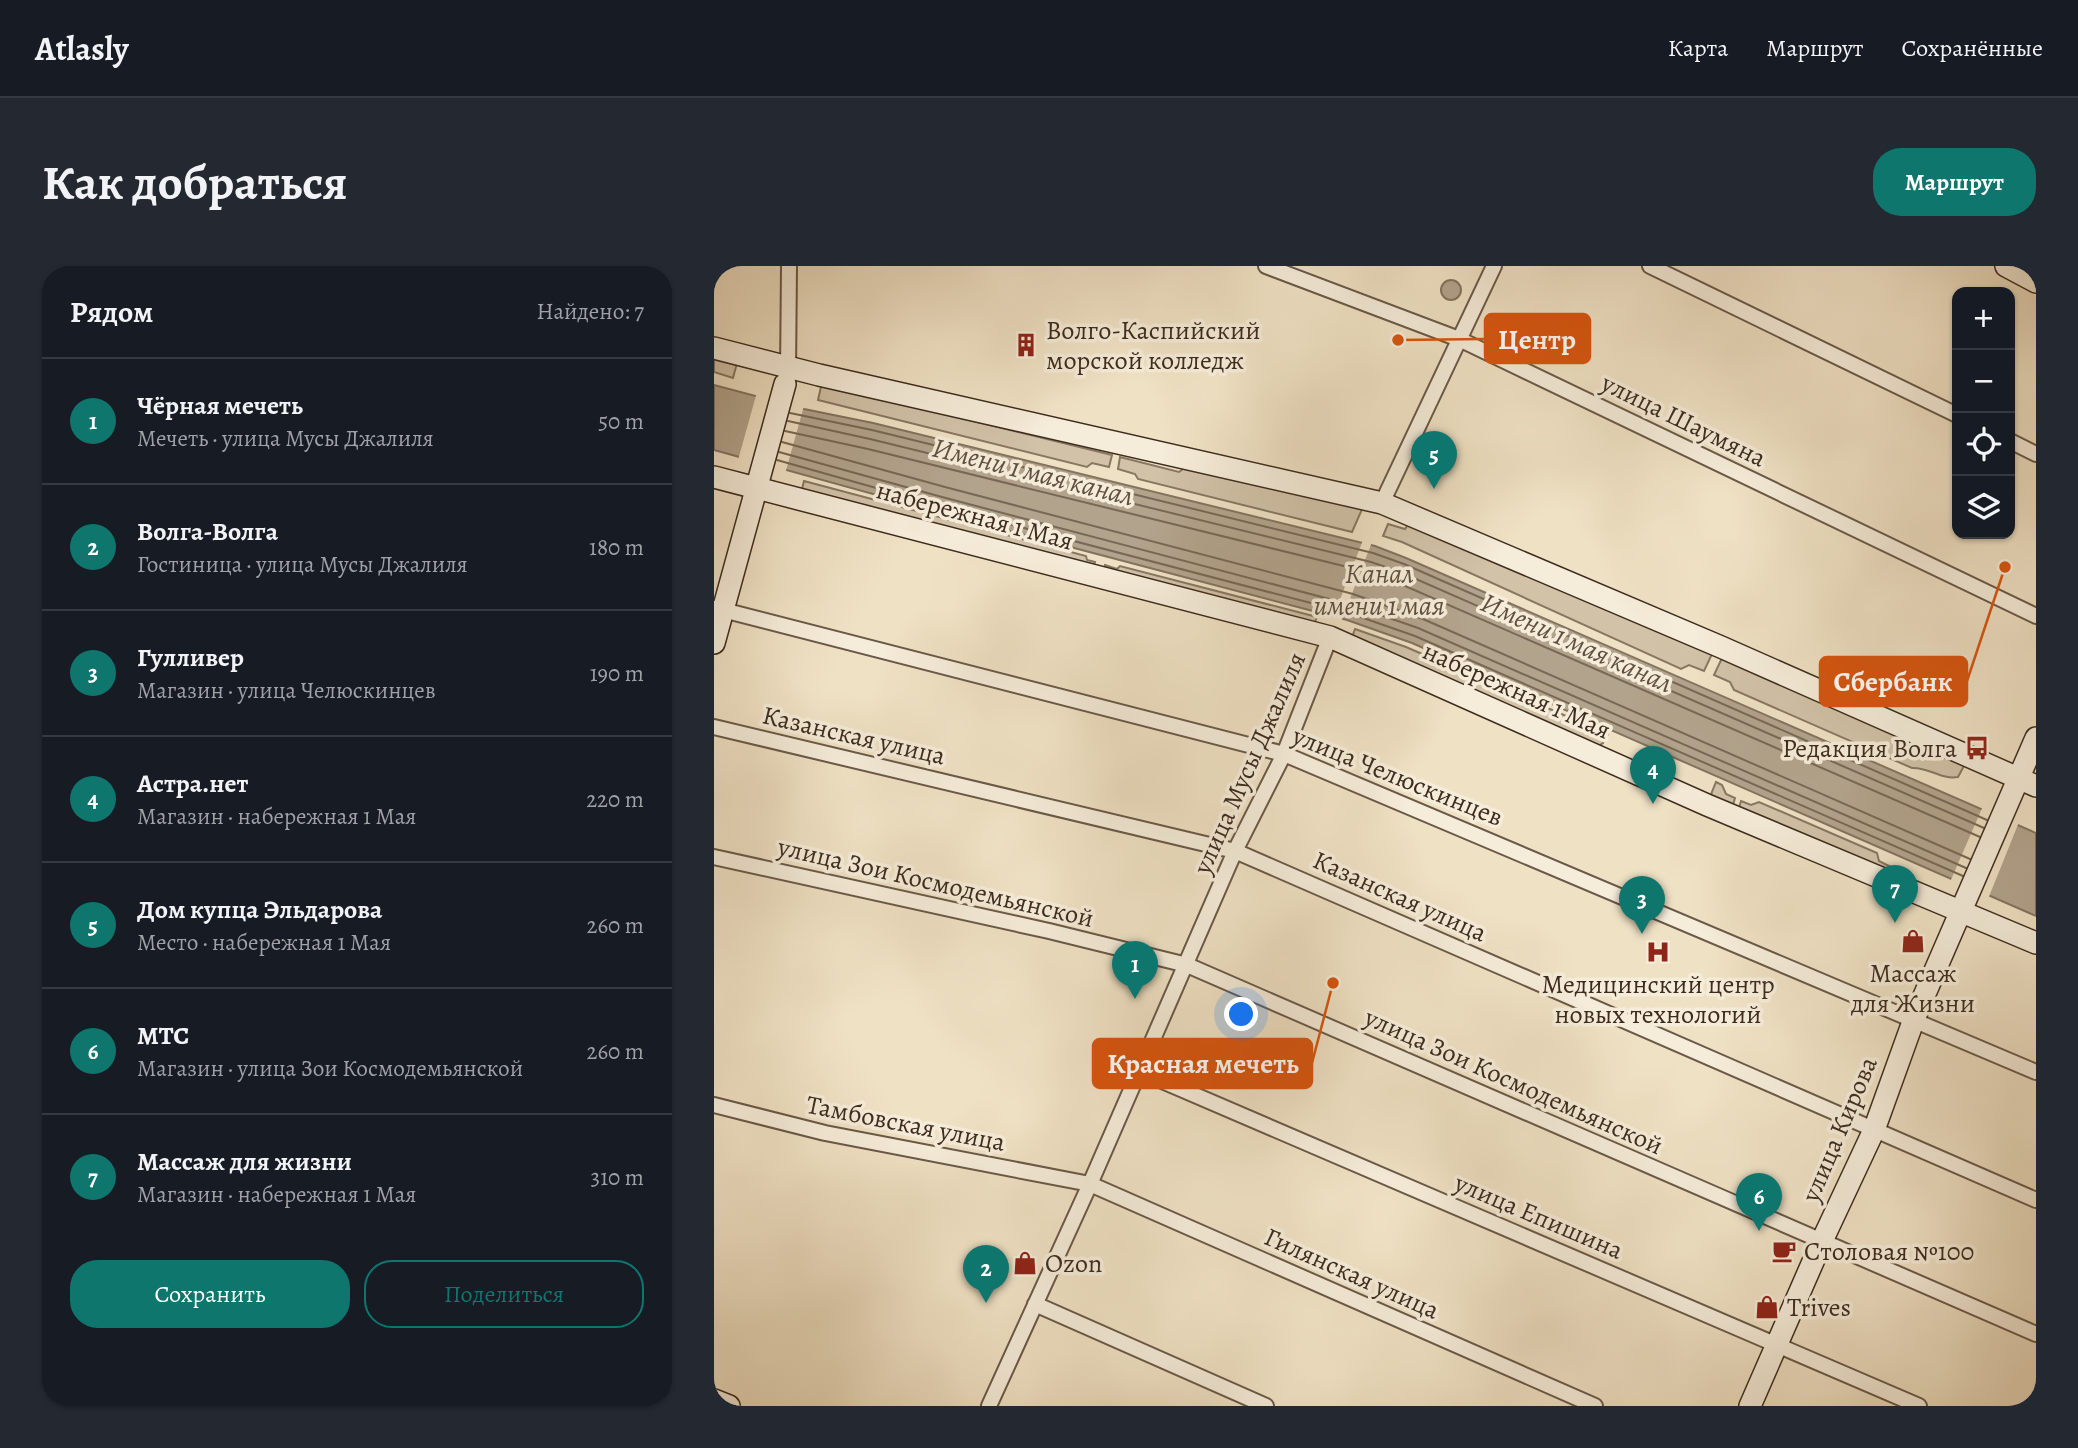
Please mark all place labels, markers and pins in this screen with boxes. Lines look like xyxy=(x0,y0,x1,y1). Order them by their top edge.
place label: Волго-Каспийский морской колледж xyxy=(1046,313,1260,378)
callout: Центр xyxy=(1485,314,1590,363)
building icon: Волго-Каспийский морской колледж xyxy=(1012,331,1040,359)
pin: 5 xyxy=(1411,431,1457,489)
callout: Сбербанк xyxy=(1820,657,1967,706)
place label: Редакция Волга xyxy=(1782,731,1957,766)
bus stop icon: Редакция Волга xyxy=(1963,734,1991,762)
pin: 4 xyxy=(1630,746,1676,804)
pin: 7 xyxy=(1872,865,1918,923)
pin: 3 xyxy=(1619,876,1665,934)
shop icon: Массаж для Жизни xyxy=(1899,927,1927,955)
hospital icon: Медицинский центр новых технологий xyxy=(1644,938,1672,966)
pin: 1 xyxy=(1112,941,1158,999)
place label: Массаж для Жизни xyxy=(1850,956,1975,1021)
place label: Медицинский центр новых технологий xyxy=(1541,967,1775,1032)
callout: Красная мечеть xyxy=(1093,1039,1312,1088)
pin: 6 xyxy=(1736,1173,1782,1231)
place label: Столовая №100 xyxy=(1804,1234,1974,1269)
cafe icon: Столовая №100 xyxy=(1770,1237,1798,1265)
pin: 2 xyxy=(963,1245,1009,1303)
place label: Ozon xyxy=(1045,1246,1102,1281)
shop icon: Ozon xyxy=(1011,1249,1039,1277)
place label: Trives xyxy=(1787,1290,1851,1325)
shop icon: Trives xyxy=(1753,1293,1781,1321)

